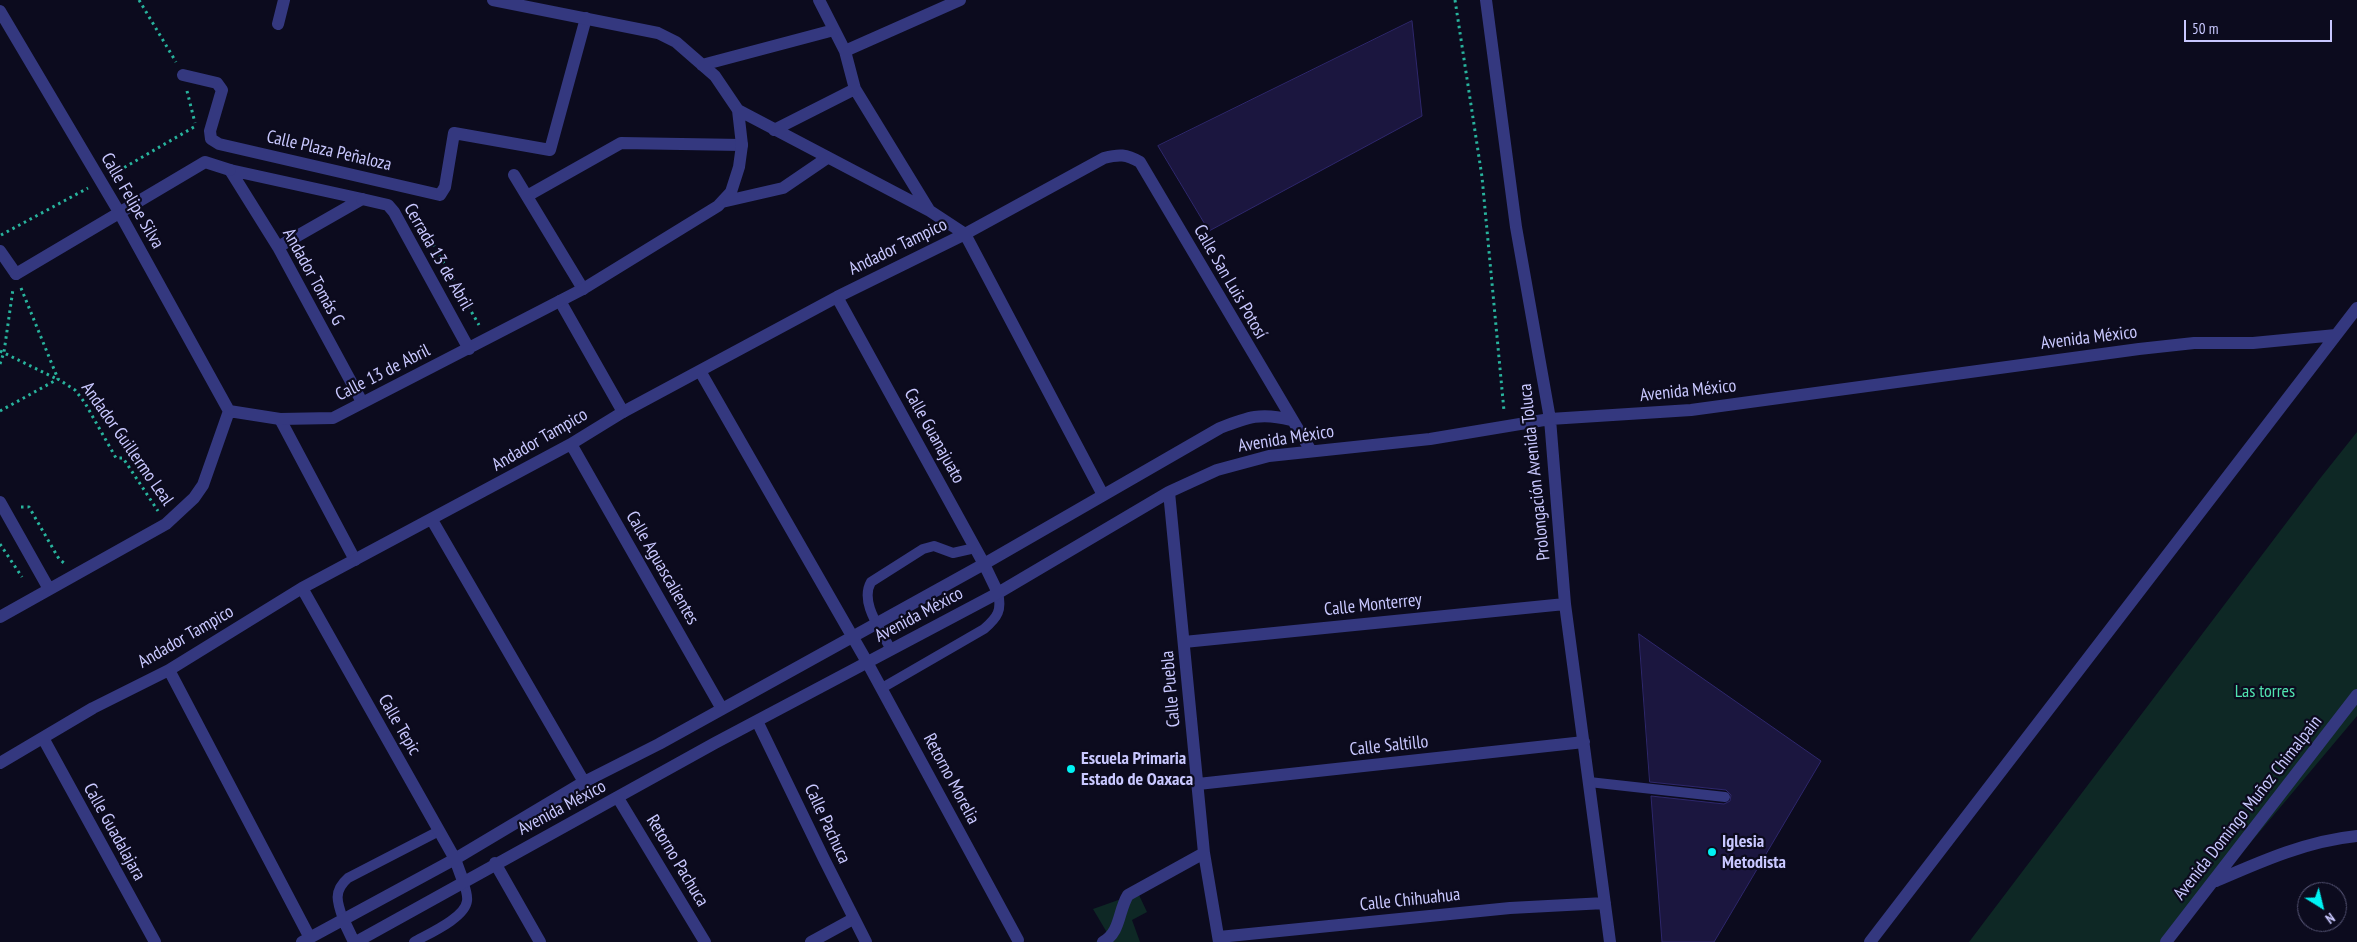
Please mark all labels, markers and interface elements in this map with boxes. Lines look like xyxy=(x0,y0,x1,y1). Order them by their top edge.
scale bar xyxy=(2187,10,2334,42)
text: 50 m xyxy=(2192,19,2218,38)
street label: Calle Plaza Peñaloza xyxy=(264,126,394,176)
street label: Calle Felipe Silva xyxy=(96,149,168,253)
street label: Cerrada 13 de Abril xyxy=(399,200,477,314)
street label: Andador Tampico xyxy=(845,214,951,280)
street label: Calle San Luis Potosí xyxy=(1189,221,1271,343)
street label: Andador Tomás G xyxy=(278,225,348,329)
street label: Avenida México xyxy=(2040,321,2138,355)
street label: Calle 13 de Abril xyxy=(332,340,434,406)
street label: Avenida México xyxy=(1639,375,1737,407)
street label: Andador Guillermo Leal xyxy=(76,378,178,510)
street label: Prolongación Avenida Toluca xyxy=(1515,383,1555,561)
street label: Calle Guanajuato xyxy=(899,385,969,487)
street label: Andador Tampico xyxy=(488,404,592,476)
street label: Avenida México xyxy=(1237,421,1335,457)
street label: Calle Aguascalientes xyxy=(621,507,703,629)
street label: Avenida México xyxy=(871,583,967,647)
street label: Calle Monterrey xyxy=(1323,589,1423,621)
street label: Andador Tampico xyxy=(134,601,238,673)
street label: Calle Puebla xyxy=(1157,650,1185,728)
park label: Las torres xyxy=(2235,681,2295,703)
street label: Calle Tepic xyxy=(373,691,425,759)
street label: Avenida Domingo Muñoz Chimalpain xyxy=(2169,711,2327,905)
street label: Retorno Morelia xyxy=(918,730,984,828)
street label: Calle Saltillo xyxy=(1349,731,1429,761)
place label: Escuela Primaria Estado de Oaxaca xyxy=(1081,748,1193,791)
marker: Escuela Primaria Estado de Oaxaca xyxy=(1065,763,1077,775)
street label: Avenida México xyxy=(514,776,610,840)
street label: Calle Guadalajara xyxy=(78,779,150,885)
street label: Calle Pachuca xyxy=(799,781,855,867)
street label: Retorno Pachuca xyxy=(641,811,713,911)
place label: Iglesia Metodista xyxy=(1722,831,1786,874)
marker: Iglesia Metodista xyxy=(1706,846,1718,858)
north arrow xyxy=(2297,882,2347,932)
street label: Calle Chihuahua xyxy=(1359,884,1461,916)
text: N xyxy=(2322,909,2339,928)

